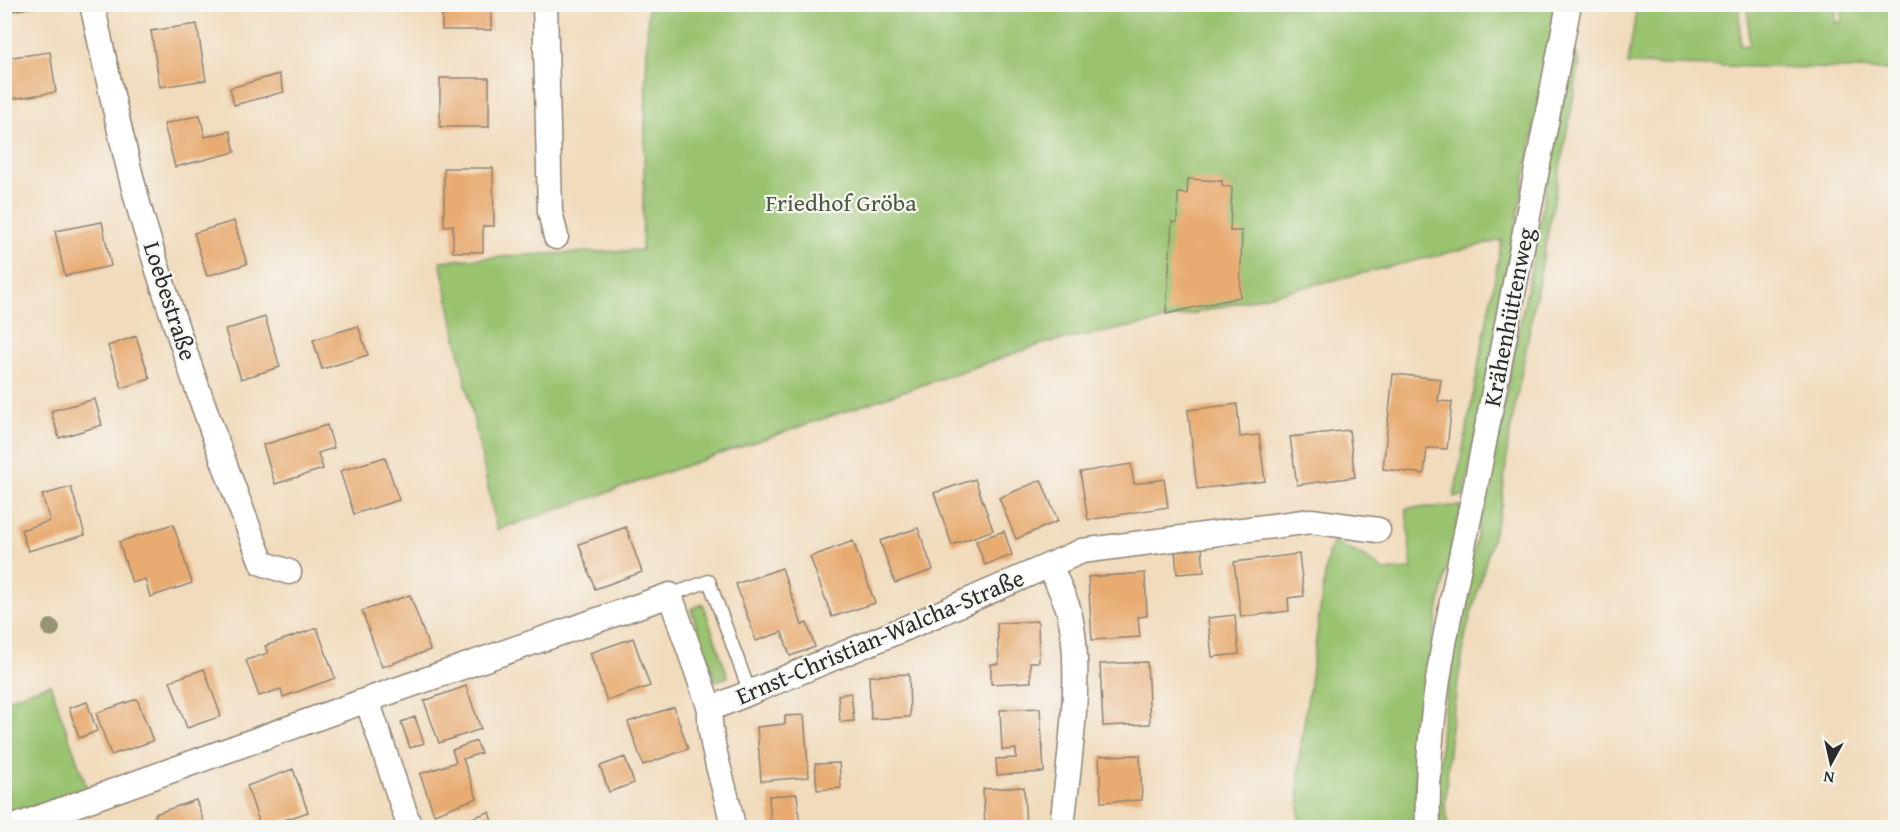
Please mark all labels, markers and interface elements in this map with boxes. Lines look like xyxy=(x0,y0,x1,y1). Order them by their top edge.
park label: Friedhof Gröba xyxy=(765,185,917,220)
street label: Krähenhüttenweg xyxy=(1474,224,1543,409)
street label: Loebestraße xyxy=(135,237,206,365)
street label: Ernst-Christian-Walcha-Straße xyxy=(730,560,1029,713)
north arrow xyxy=(1801,733,1861,793)
text: N xyxy=(1822,765,1836,790)

